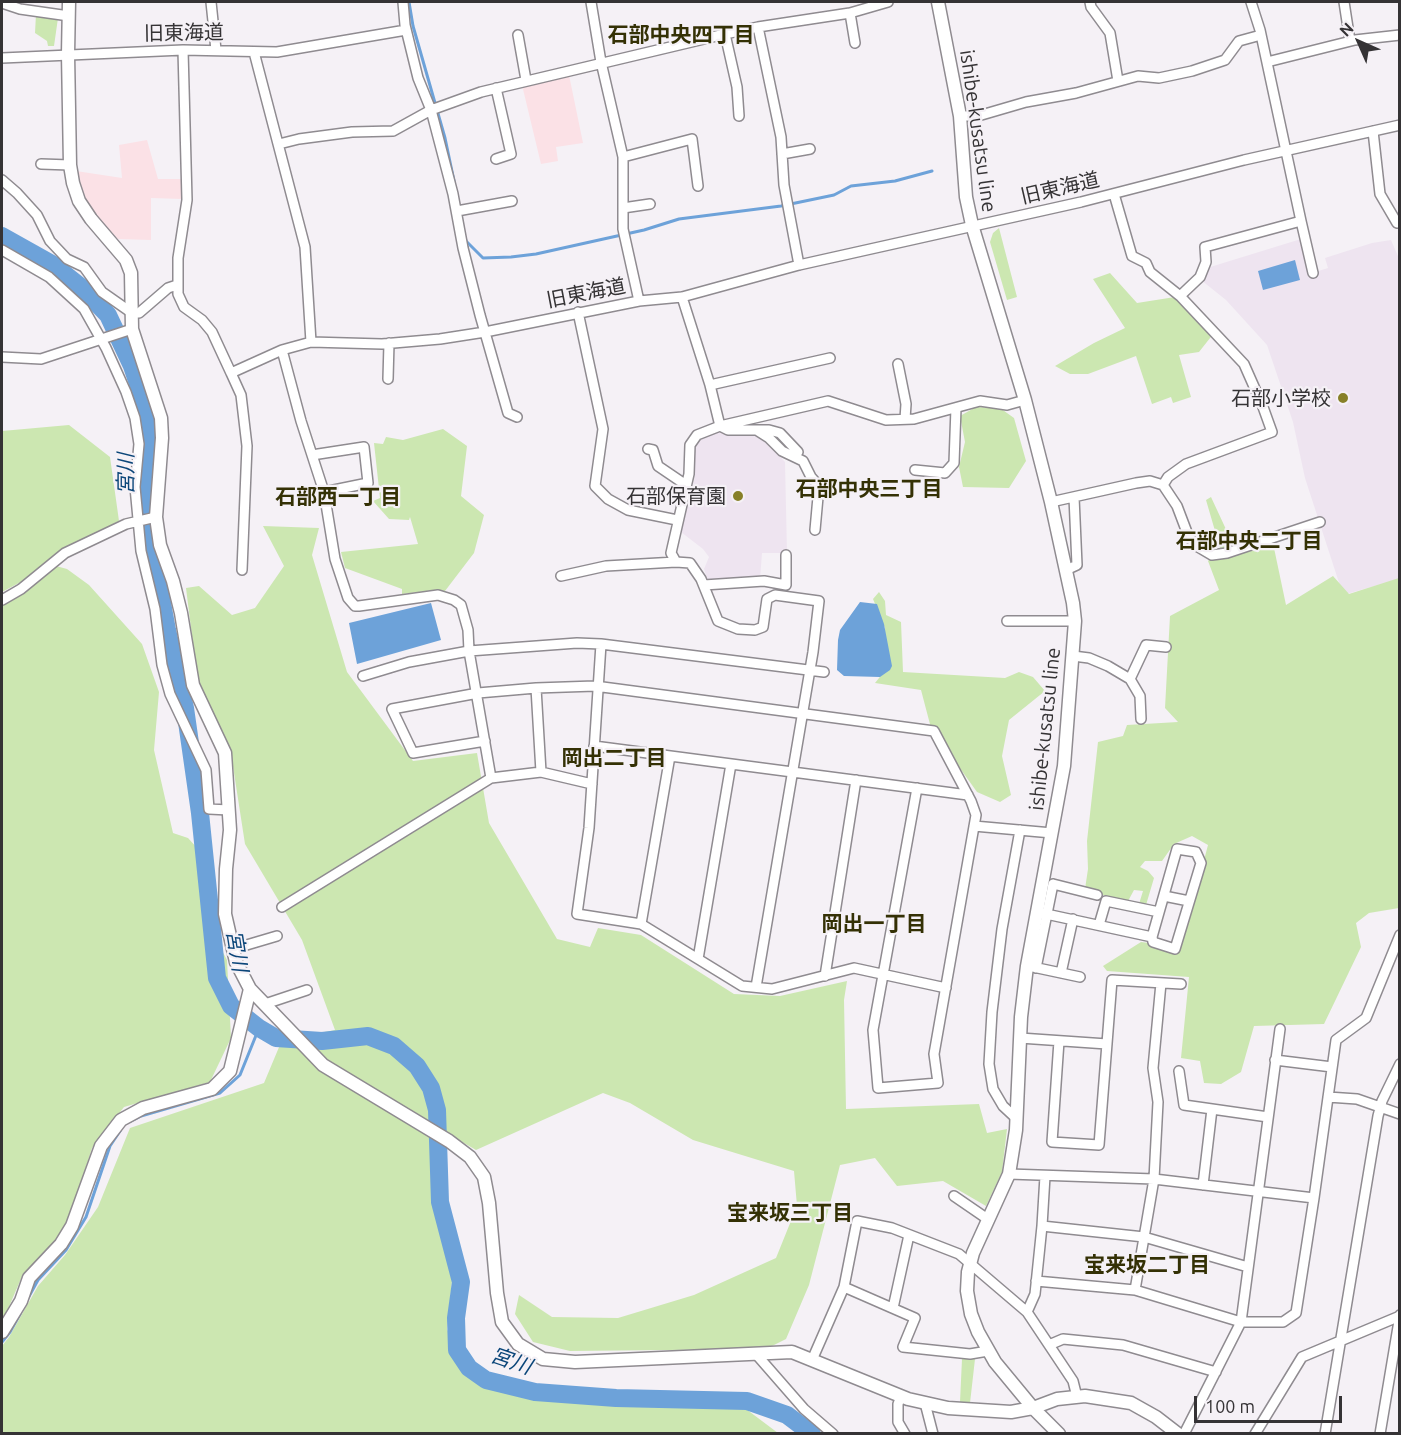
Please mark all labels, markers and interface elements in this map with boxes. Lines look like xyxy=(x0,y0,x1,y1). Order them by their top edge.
north arrow xyxy=(1329,12,1389,72)
text: N xyxy=(1336,19,1357,40)
street label: 旧東海道 xyxy=(144,20,224,46)
district label: 石部中央四丁目 xyxy=(608,22,754,48)
street label: ishibe-kusatsu line xyxy=(955,48,1001,214)
street label: 旧東海道 xyxy=(1018,167,1102,209)
street label: 旧東海道 xyxy=(544,274,628,312)
place label: 石部小学校 xyxy=(1231,386,1331,410)
marker: 石部小学校 xyxy=(1336,391,1350,405)
water label: 宮川 xyxy=(113,453,139,495)
district label: 石部中央三丁目 xyxy=(796,476,942,502)
district label: 石部西一丁目 xyxy=(275,484,401,510)
place label: 石部保育園 xyxy=(626,484,726,508)
marker: 石部保育園 xyxy=(731,489,745,503)
district label: 石部中央二丁目 xyxy=(1176,528,1322,554)
street label: ishibe-kusatsu line xyxy=(1024,646,1066,812)
district label: 岡出二丁目 xyxy=(562,745,666,771)
district label: 岡出一丁目 xyxy=(822,911,926,937)
water label: 宮川 xyxy=(221,928,253,974)
district label: 宝来坂三丁目 xyxy=(727,1200,853,1226)
district label: 宝来坂二丁目 xyxy=(1084,1252,1210,1278)
water label: 宮川 xyxy=(487,1342,535,1380)
scale bar xyxy=(1197,1384,1346,1422)
text: 100 m xyxy=(1205,1396,1255,1416)

